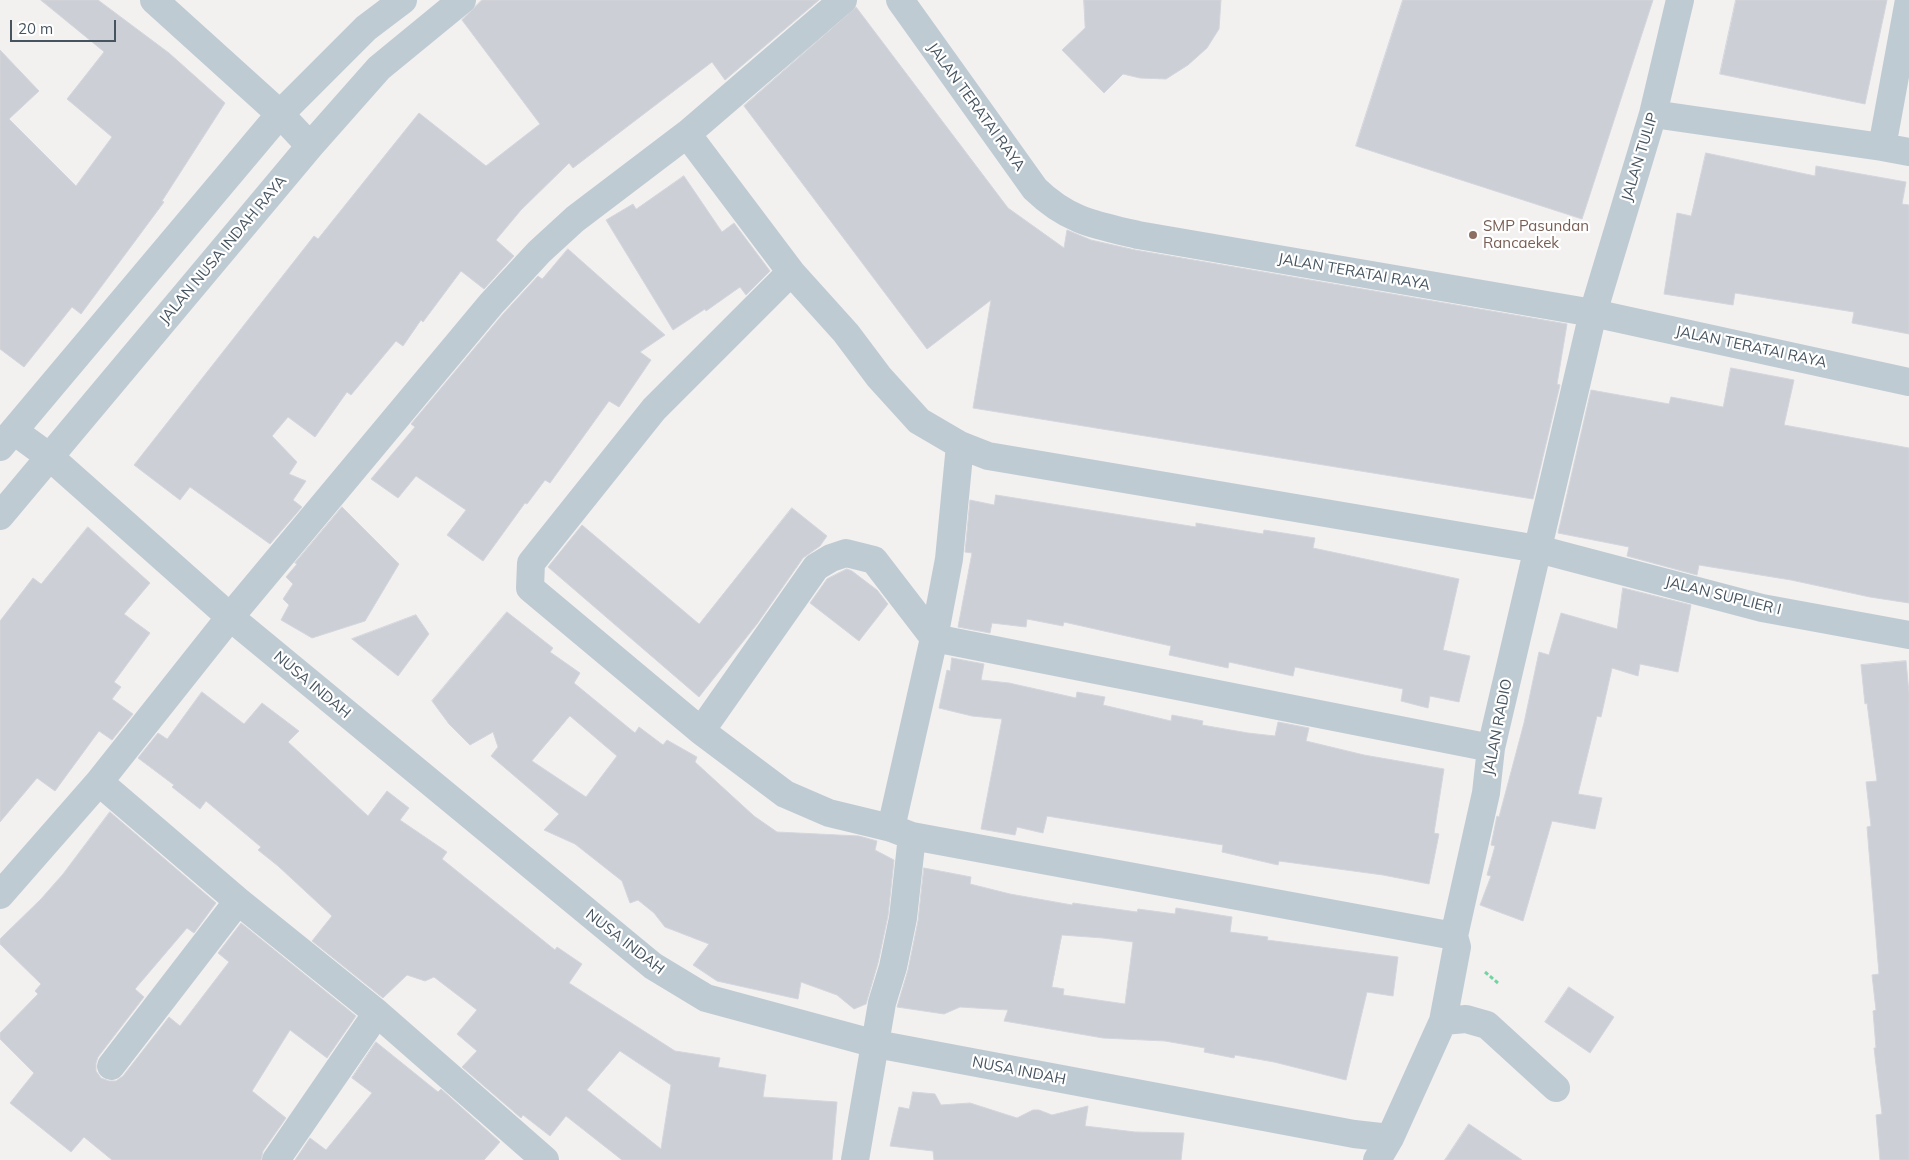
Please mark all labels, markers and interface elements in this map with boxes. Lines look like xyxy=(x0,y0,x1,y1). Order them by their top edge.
scale bar xyxy=(12,10,119,42)
text: 20 m xyxy=(18,19,53,38)
street label: JALAN TERATAI RAYA xyxy=(923,39,1029,175)
street label: JALAN TULIP xyxy=(1618,110,1662,204)
street label: JALAN NUSA INDAH RAYA xyxy=(156,172,290,328)
place label: SMP Pasundan Rancaekek xyxy=(1483,217,1589,252)
marker: SMP Pasundan Rancaekek xyxy=(1467,229,1479,241)
street label: JALAN TERATAI RAYA xyxy=(1277,250,1431,294)
street label: JALAN TERATAI RAYA xyxy=(1674,322,1828,372)
street label: JALAN SUPLIER I xyxy=(1663,573,1783,619)
street label: NUSA INDAH xyxy=(270,648,354,722)
street label: JALAN RADIO xyxy=(1480,677,1516,777)
street label: NUSA INDAH xyxy=(582,906,668,978)
street label: NUSA INDAH xyxy=(971,1053,1067,1089)

